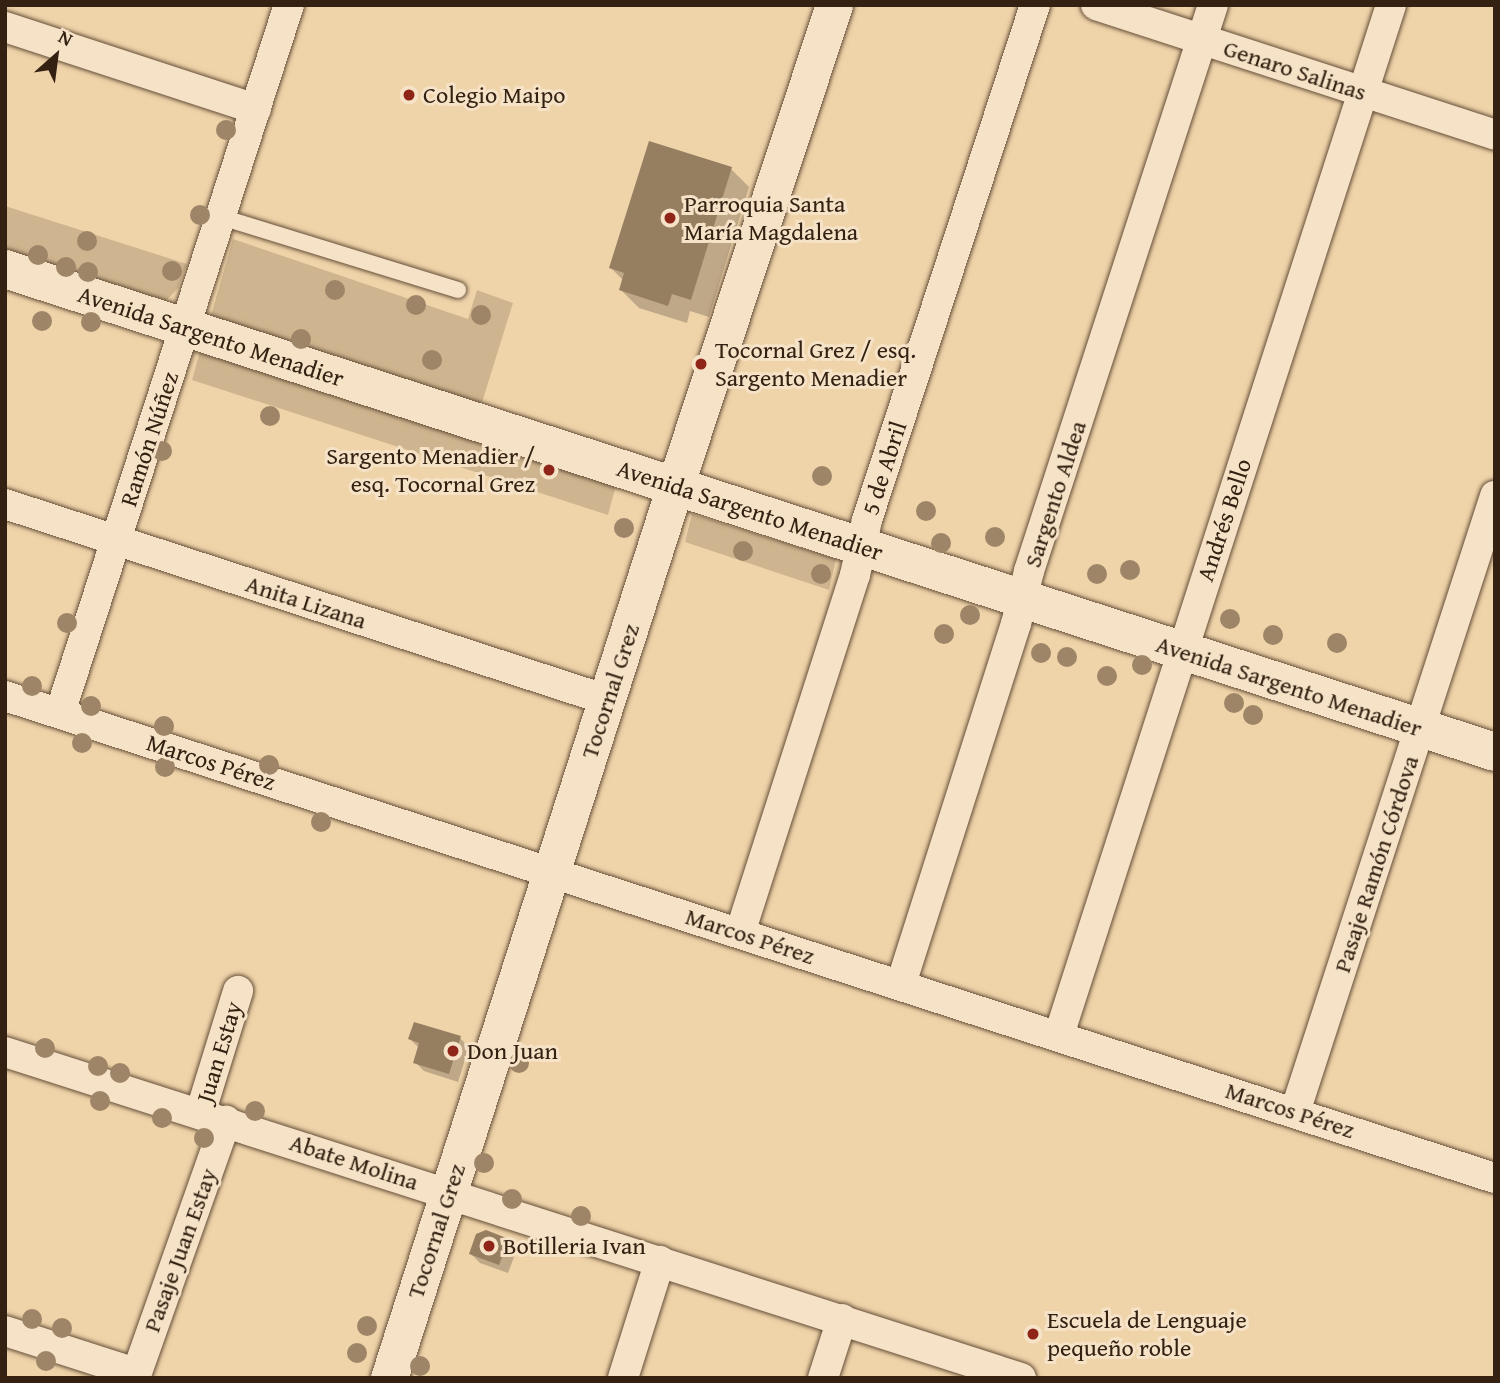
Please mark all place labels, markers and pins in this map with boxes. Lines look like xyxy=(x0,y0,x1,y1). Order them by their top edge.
place label: Colegio Maipo xyxy=(423,81,565,109)
marker: Colegio Maipo xyxy=(401,87,417,103)
place label: Parroquia Santa María Magdalena xyxy=(684,190,858,246)
marker: Parroquia Santa María Magdalena xyxy=(662,210,678,226)
place label: Tocornal Grez / esq. Sargento Menadier xyxy=(715,336,916,392)
marker: Tocornal Grez / esq. Sargento Menadier xyxy=(693,356,709,372)
place label: Sargento Menadier / esq. Tocornal Grez xyxy=(326,442,535,498)
marker: Sargento Menadier / esq. Tocornal Grez xyxy=(541,462,557,478)
place label: Don Juan xyxy=(467,1037,558,1065)
marker: Don Juan xyxy=(445,1043,461,1059)
place label: Botilleria Ivan xyxy=(503,1232,646,1260)
marker: Botilleria Ivan xyxy=(481,1238,497,1254)
place label: Escuela de Lenguaje pequeño roble xyxy=(1047,1306,1247,1362)
marker: Escuela de Lenguaje pequeño roble xyxy=(1025,1326,1041,1342)

